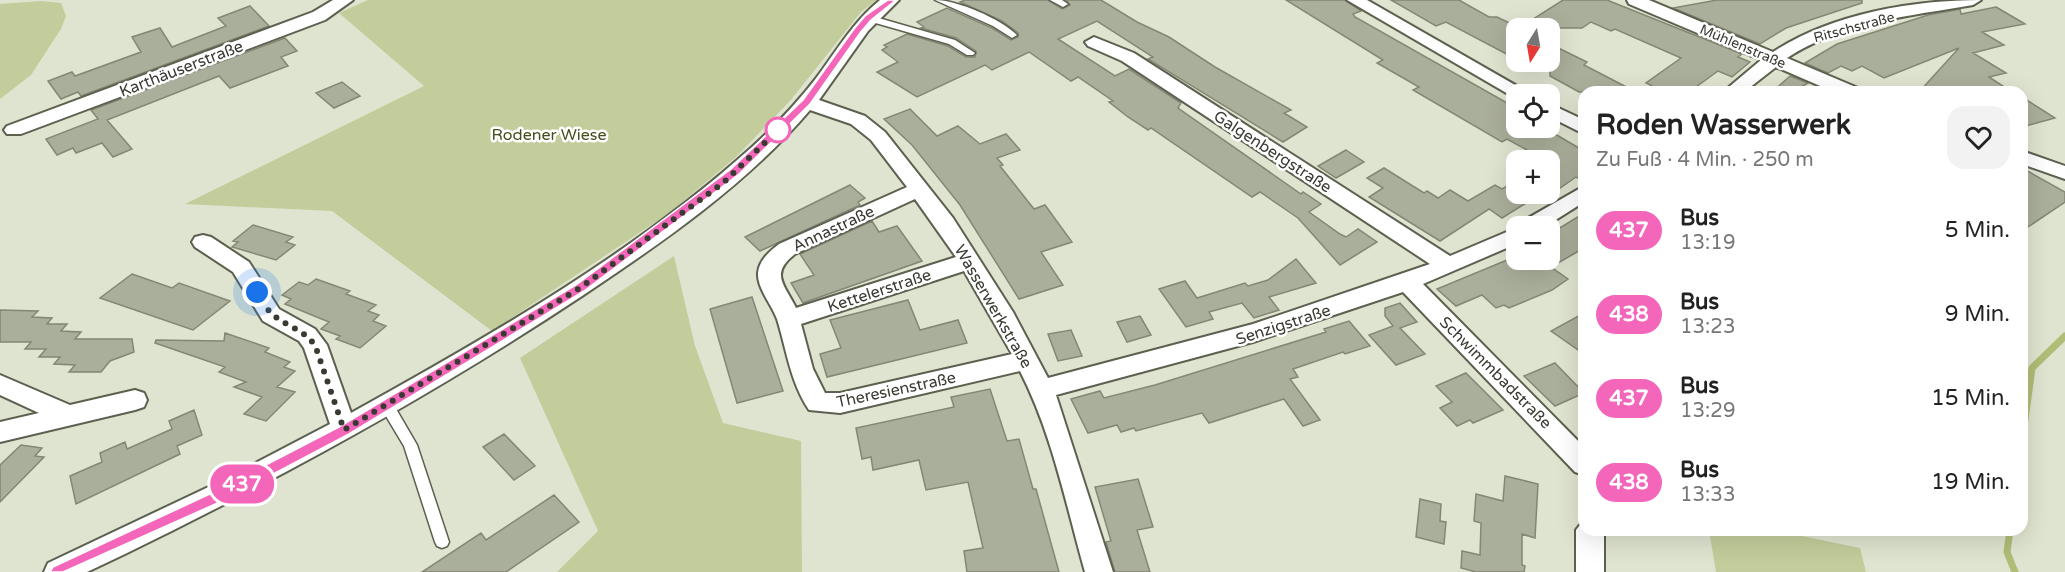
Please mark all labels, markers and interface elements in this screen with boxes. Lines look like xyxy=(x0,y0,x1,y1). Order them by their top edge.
street label: Ritschstraße xyxy=(1812,8,1897,46)
north arrow xyxy=(1506,18,1560,72)
map controls xyxy=(1506,18,1560,270)
street label: Mühlenstraße xyxy=(1697,21,1789,72)
street label: Karthäuserstraße xyxy=(117,36,246,102)
button: locate xyxy=(1506,84,1560,138)
street label: Galgenbergstraße xyxy=(1210,106,1335,197)
button: heart xyxy=(1947,106,2010,169)
text: Roden Wasserwerk xyxy=(1596,108,1851,142)
unlabelled marker xyxy=(765,117,791,143)
park label: Rodener Wiese xyxy=(491,125,607,145)
text: Zu Fuß · 4 Min. · 250 m xyxy=(1596,148,1814,172)
button: + xyxy=(1506,150,1560,204)
street label: Annastraße xyxy=(789,201,878,257)
text: Bus xyxy=(1680,205,1719,231)
button: − xyxy=(1506,216,1560,270)
text: 5 Min. xyxy=(1945,217,2010,243)
text: 437 xyxy=(1609,218,1649,243)
text: 13:19 xyxy=(1680,231,1735,255)
street label: Wasserwerkstraße xyxy=(950,241,1037,372)
street label: Kettelerstraße xyxy=(825,265,934,317)
your location xyxy=(242,277,272,307)
text: Bus xyxy=(1680,289,1719,315)
street label: Senzigstraße xyxy=(1233,300,1333,350)
text: 9 Min. xyxy=(1945,301,2010,327)
text: 438 xyxy=(1609,302,1649,327)
street label: Schwimmbadstraße xyxy=(1435,312,1556,433)
text: 13:23 xyxy=(1680,315,1735,339)
street label: Theresienstraße xyxy=(835,368,958,412)
text: Bus xyxy=(1680,373,1719,399)
text: 15 Min. xyxy=(1931,385,2010,411)
text: 437 xyxy=(1609,386,1649,411)
text: 13:29 xyxy=(1680,399,1735,423)
text: Bus xyxy=(1680,457,1719,483)
line badge: 437 xyxy=(208,464,276,504)
text: 19 Min. xyxy=(1931,469,2010,495)
text: 438 xyxy=(1609,470,1649,495)
text: 437 xyxy=(222,472,262,497)
text: 13:33 xyxy=(1680,483,1735,507)

